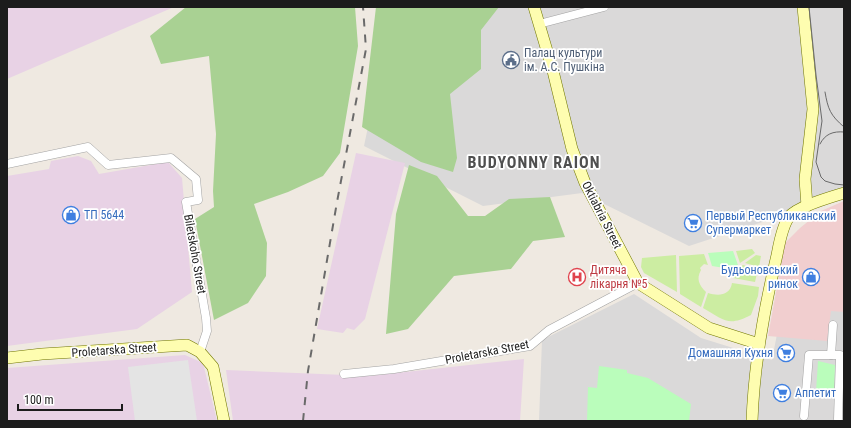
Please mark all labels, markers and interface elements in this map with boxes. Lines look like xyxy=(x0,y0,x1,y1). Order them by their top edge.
place label: Палац культури ім. А.С. Пушкіна xyxy=(524,46,605,74)
public building icon: Палац культури ім. А.С. Пушкіна xyxy=(501,50,521,70)
district label: BUDYONNY RAION xyxy=(468,153,600,172)
street label: Oktiabria Street xyxy=(579,179,625,251)
shop icon: ТП 5644 xyxy=(61,205,81,225)
place label: ТП 5644 xyxy=(84,208,124,222)
place label: Первый Республиканский Супермаркет xyxy=(706,209,836,237)
street label: Biletskoho Street xyxy=(181,213,209,295)
supermarket icon: Первый Республиканский Супермаркет xyxy=(683,213,703,233)
place label: Дитяча лікарня №5 xyxy=(590,263,648,291)
place label: Будьоновський ринок xyxy=(721,263,798,291)
hospital icon: Дитяча лікарня №5 xyxy=(567,267,587,287)
shop icon: Будьоновський ринок xyxy=(801,267,821,287)
street label: Proletarska Street xyxy=(444,337,531,367)
street label: Proletarska Street xyxy=(71,340,157,360)
supermarket icon: Домашняя Кухня xyxy=(776,343,796,363)
place label: Домашняя Кухня xyxy=(688,346,773,360)
supermarket icon: Аппетит xyxy=(772,383,792,403)
scale bar xyxy=(18,386,122,412)
place label: Аппетит xyxy=(795,386,836,400)
text: 100 m xyxy=(24,393,54,407)

